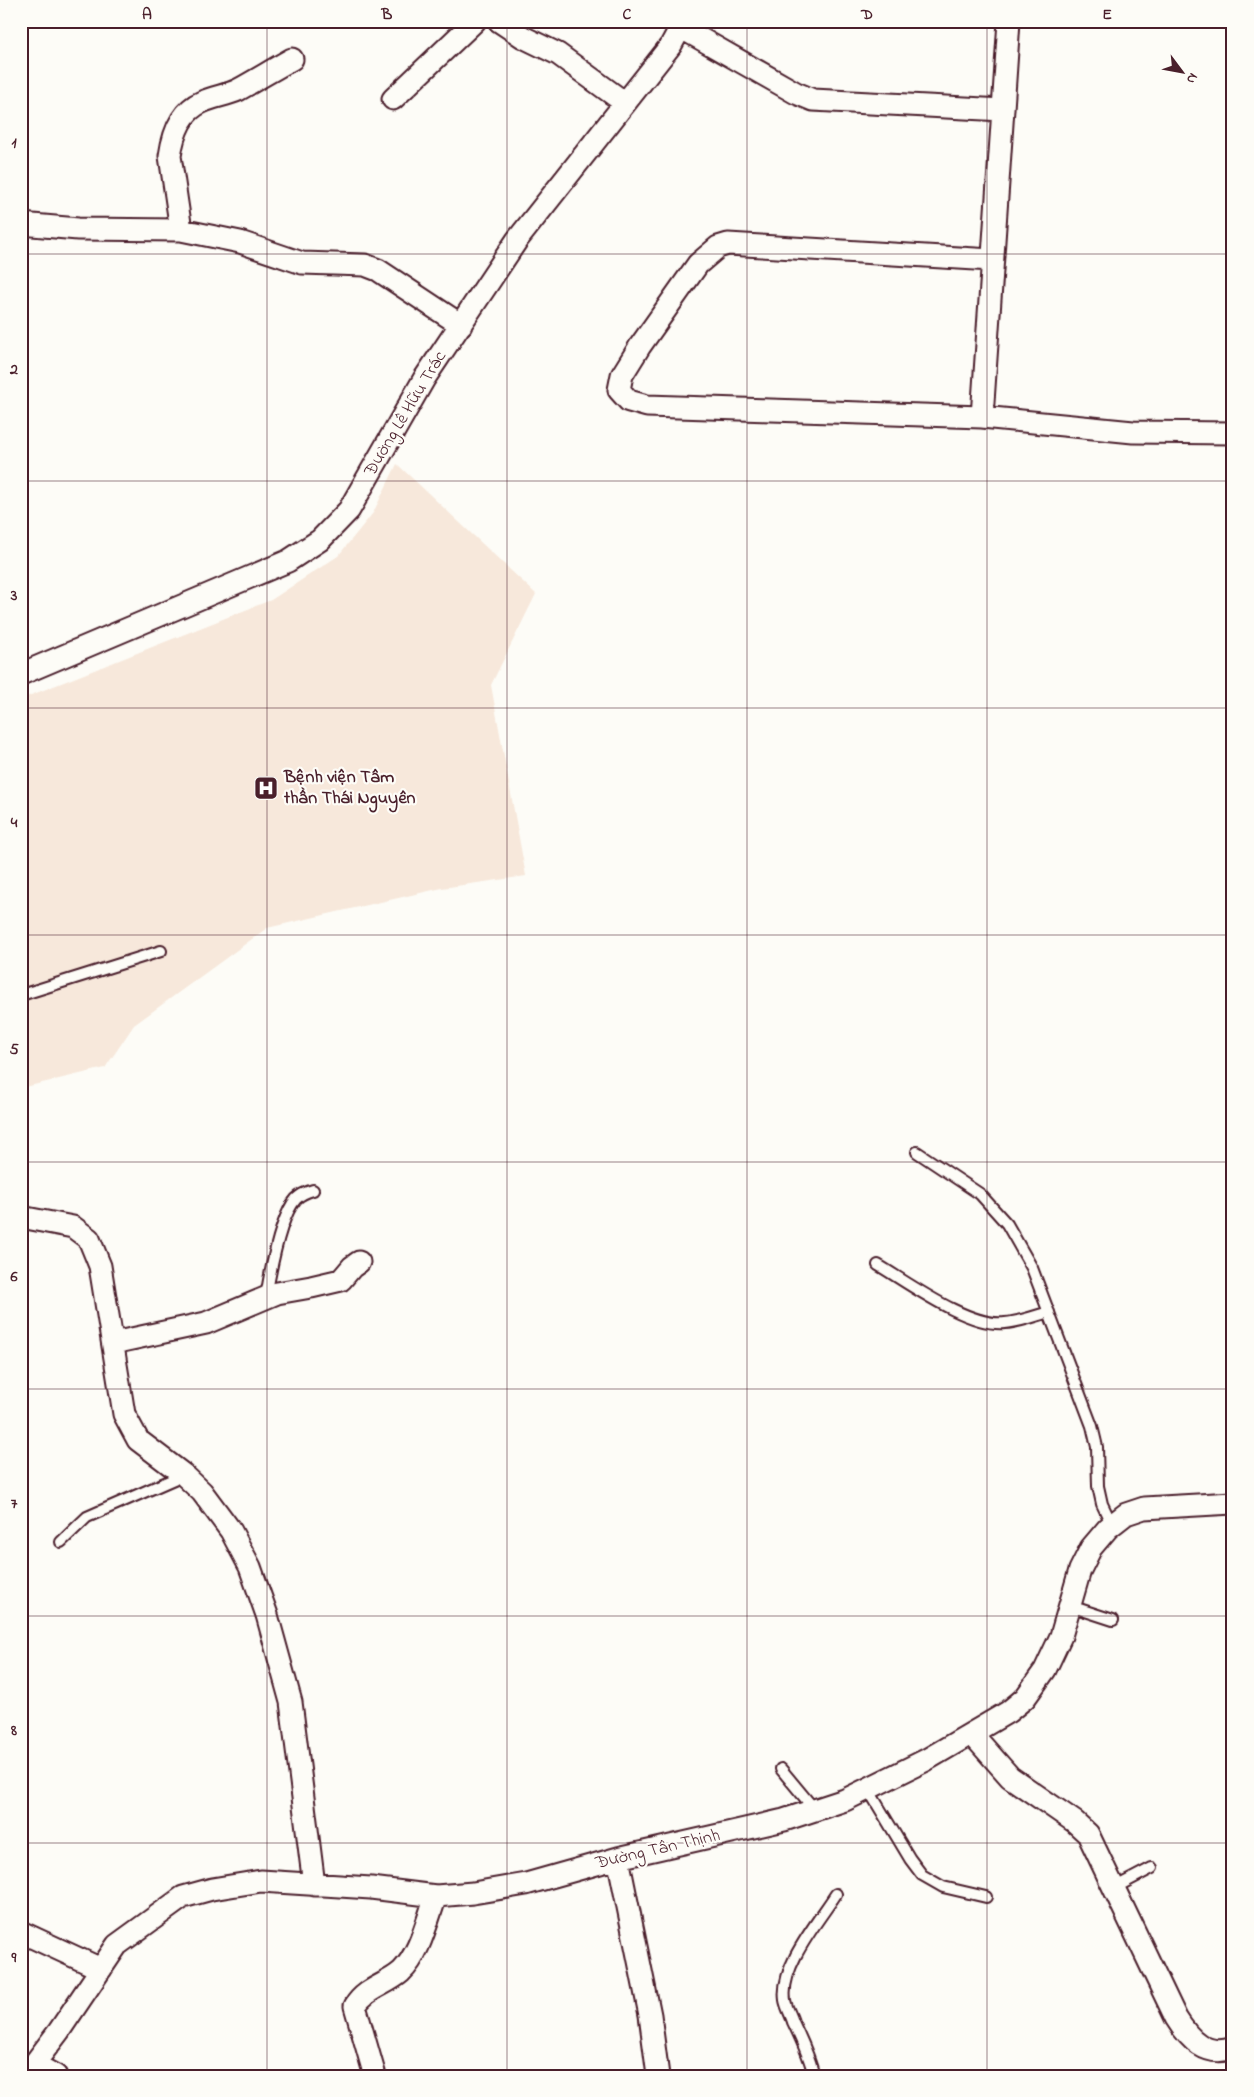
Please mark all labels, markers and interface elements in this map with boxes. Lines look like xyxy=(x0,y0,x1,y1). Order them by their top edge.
text: A xyxy=(142,3,152,27)
text: B xyxy=(381,3,393,27)
text: C xyxy=(623,3,632,27)
text: D xyxy=(860,3,873,27)
text: E xyxy=(1102,3,1112,27)
north arrow xyxy=(1156,48,1206,98)
text: N xyxy=(1180,69,1203,88)
text: 1 xyxy=(11,131,17,155)
street label: Đường Lê Hữu Trác xyxy=(358,346,455,483)
text: 2 xyxy=(9,358,18,382)
text: 3 xyxy=(10,584,18,608)
place label: Bệnh viện Tâm thần Thái Nguyên xyxy=(283,765,416,813)
hospital icon: Bệnh viện Tâm thần Thái Nguyên xyxy=(253,775,279,801)
text: 4 xyxy=(10,811,18,835)
text: 5 xyxy=(9,1038,19,1062)
text: 6 xyxy=(9,1265,18,1289)
text: 7 xyxy=(11,1492,18,1516)
text: 8 xyxy=(10,1719,17,1743)
street label: Đường Tân Thịnh xyxy=(592,1823,723,1878)
text: 9 xyxy=(11,1946,17,1970)

